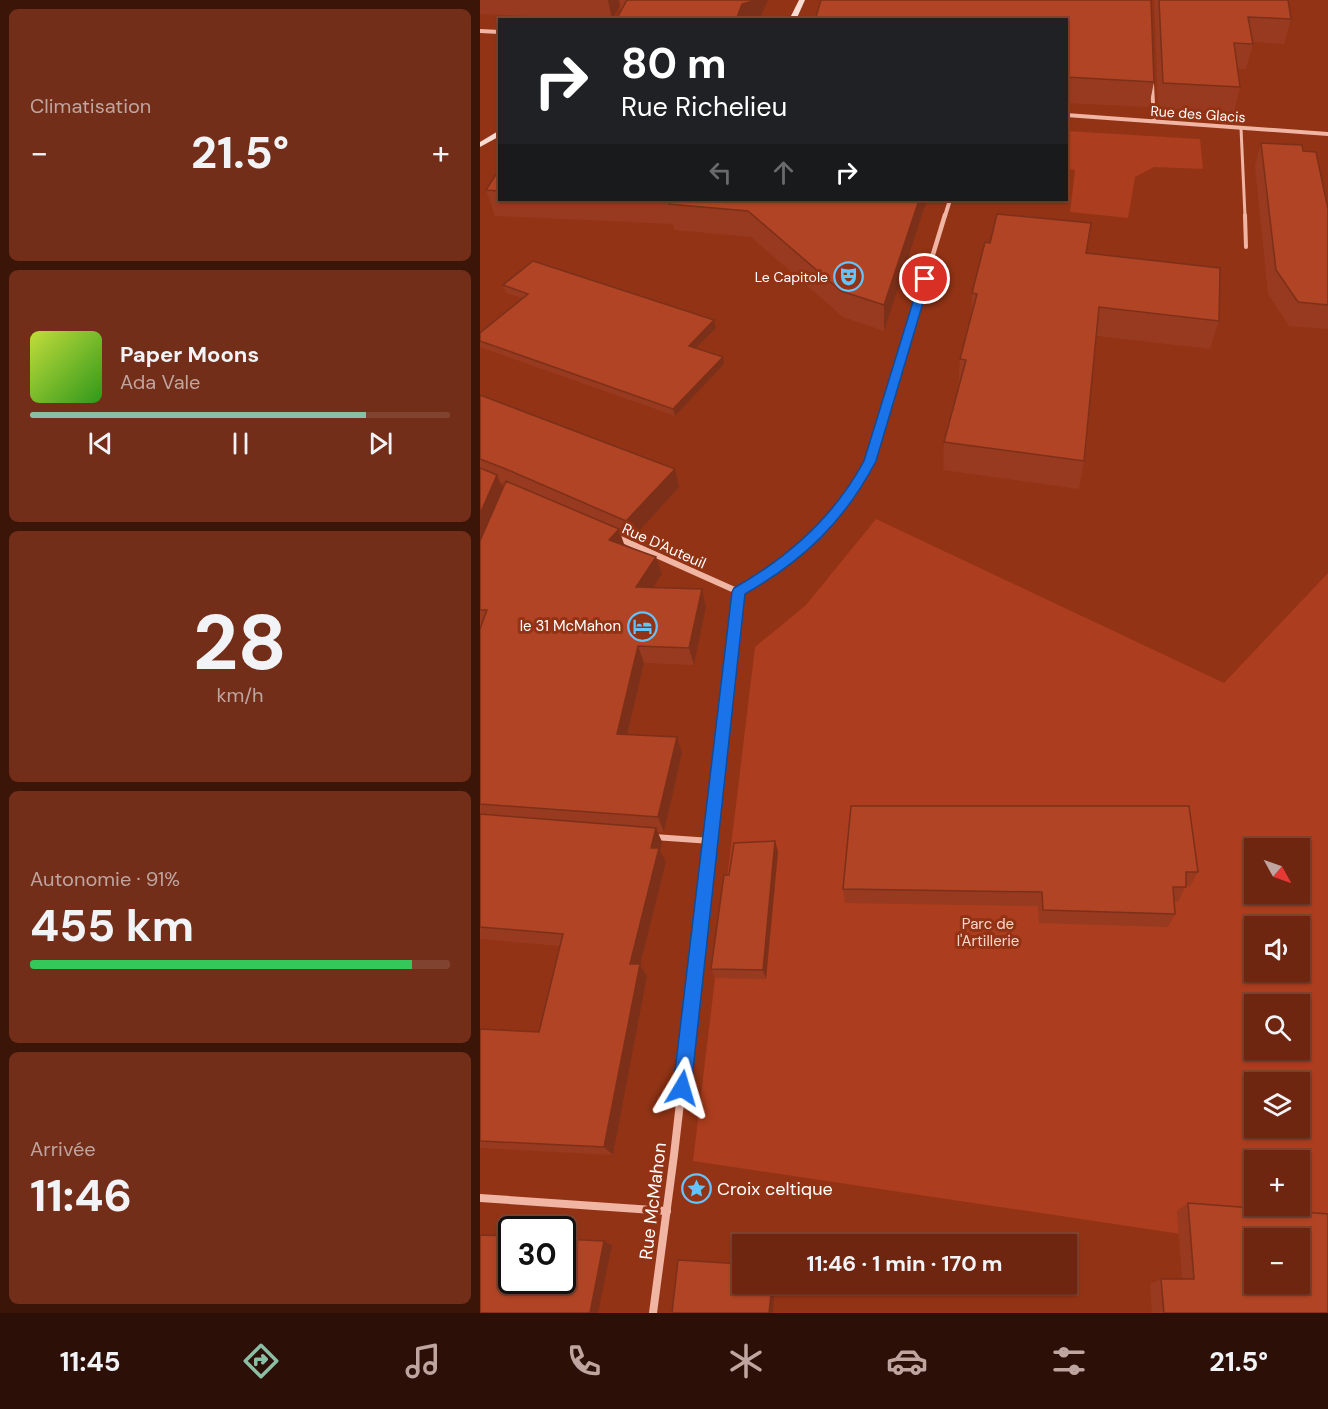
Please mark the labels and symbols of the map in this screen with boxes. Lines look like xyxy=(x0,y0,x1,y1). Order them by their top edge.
street label: Rue des Glacis xyxy=(1150,102,1246,126)
pin xyxy=(899,253,950,304)
theatre icon: Le Capitole xyxy=(833,261,865,293)
place label: Le Capitole xyxy=(755,268,828,286)
street label: Rue D'Auteuil xyxy=(619,519,709,573)
hotel icon: le 31 McMahon xyxy=(626,610,658,642)
place label: le 31 McMahon xyxy=(520,616,621,636)
north arrow xyxy=(1244,838,1310,904)
park label: Parc de l'Artillerie xyxy=(957,914,1019,951)
position arrow xyxy=(650,1056,714,1120)
street label: Rue McMahon xyxy=(634,1141,672,1261)
place icon: Croix celtique xyxy=(680,1173,712,1205)
place label: Croix celtique xyxy=(717,1177,833,1201)
speed limit sign: 30 xyxy=(498,1216,576,1294)

